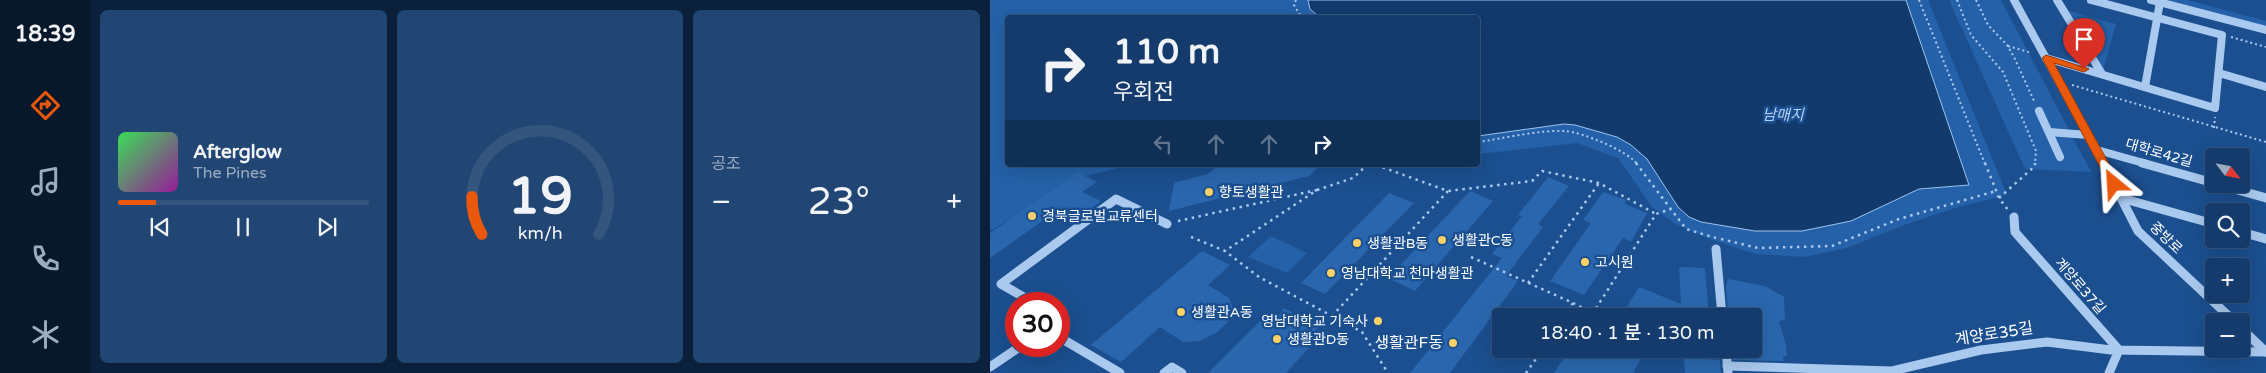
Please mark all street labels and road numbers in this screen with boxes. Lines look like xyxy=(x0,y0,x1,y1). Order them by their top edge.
street label: 대학로42길 xyxy=(2123,135,2195,171)
street label: 중방로 xyxy=(2146,218,2186,258)
street label: 계양로37길 xyxy=(2051,254,2109,318)
street label: 계양로35길 xyxy=(1953,318,2035,350)

